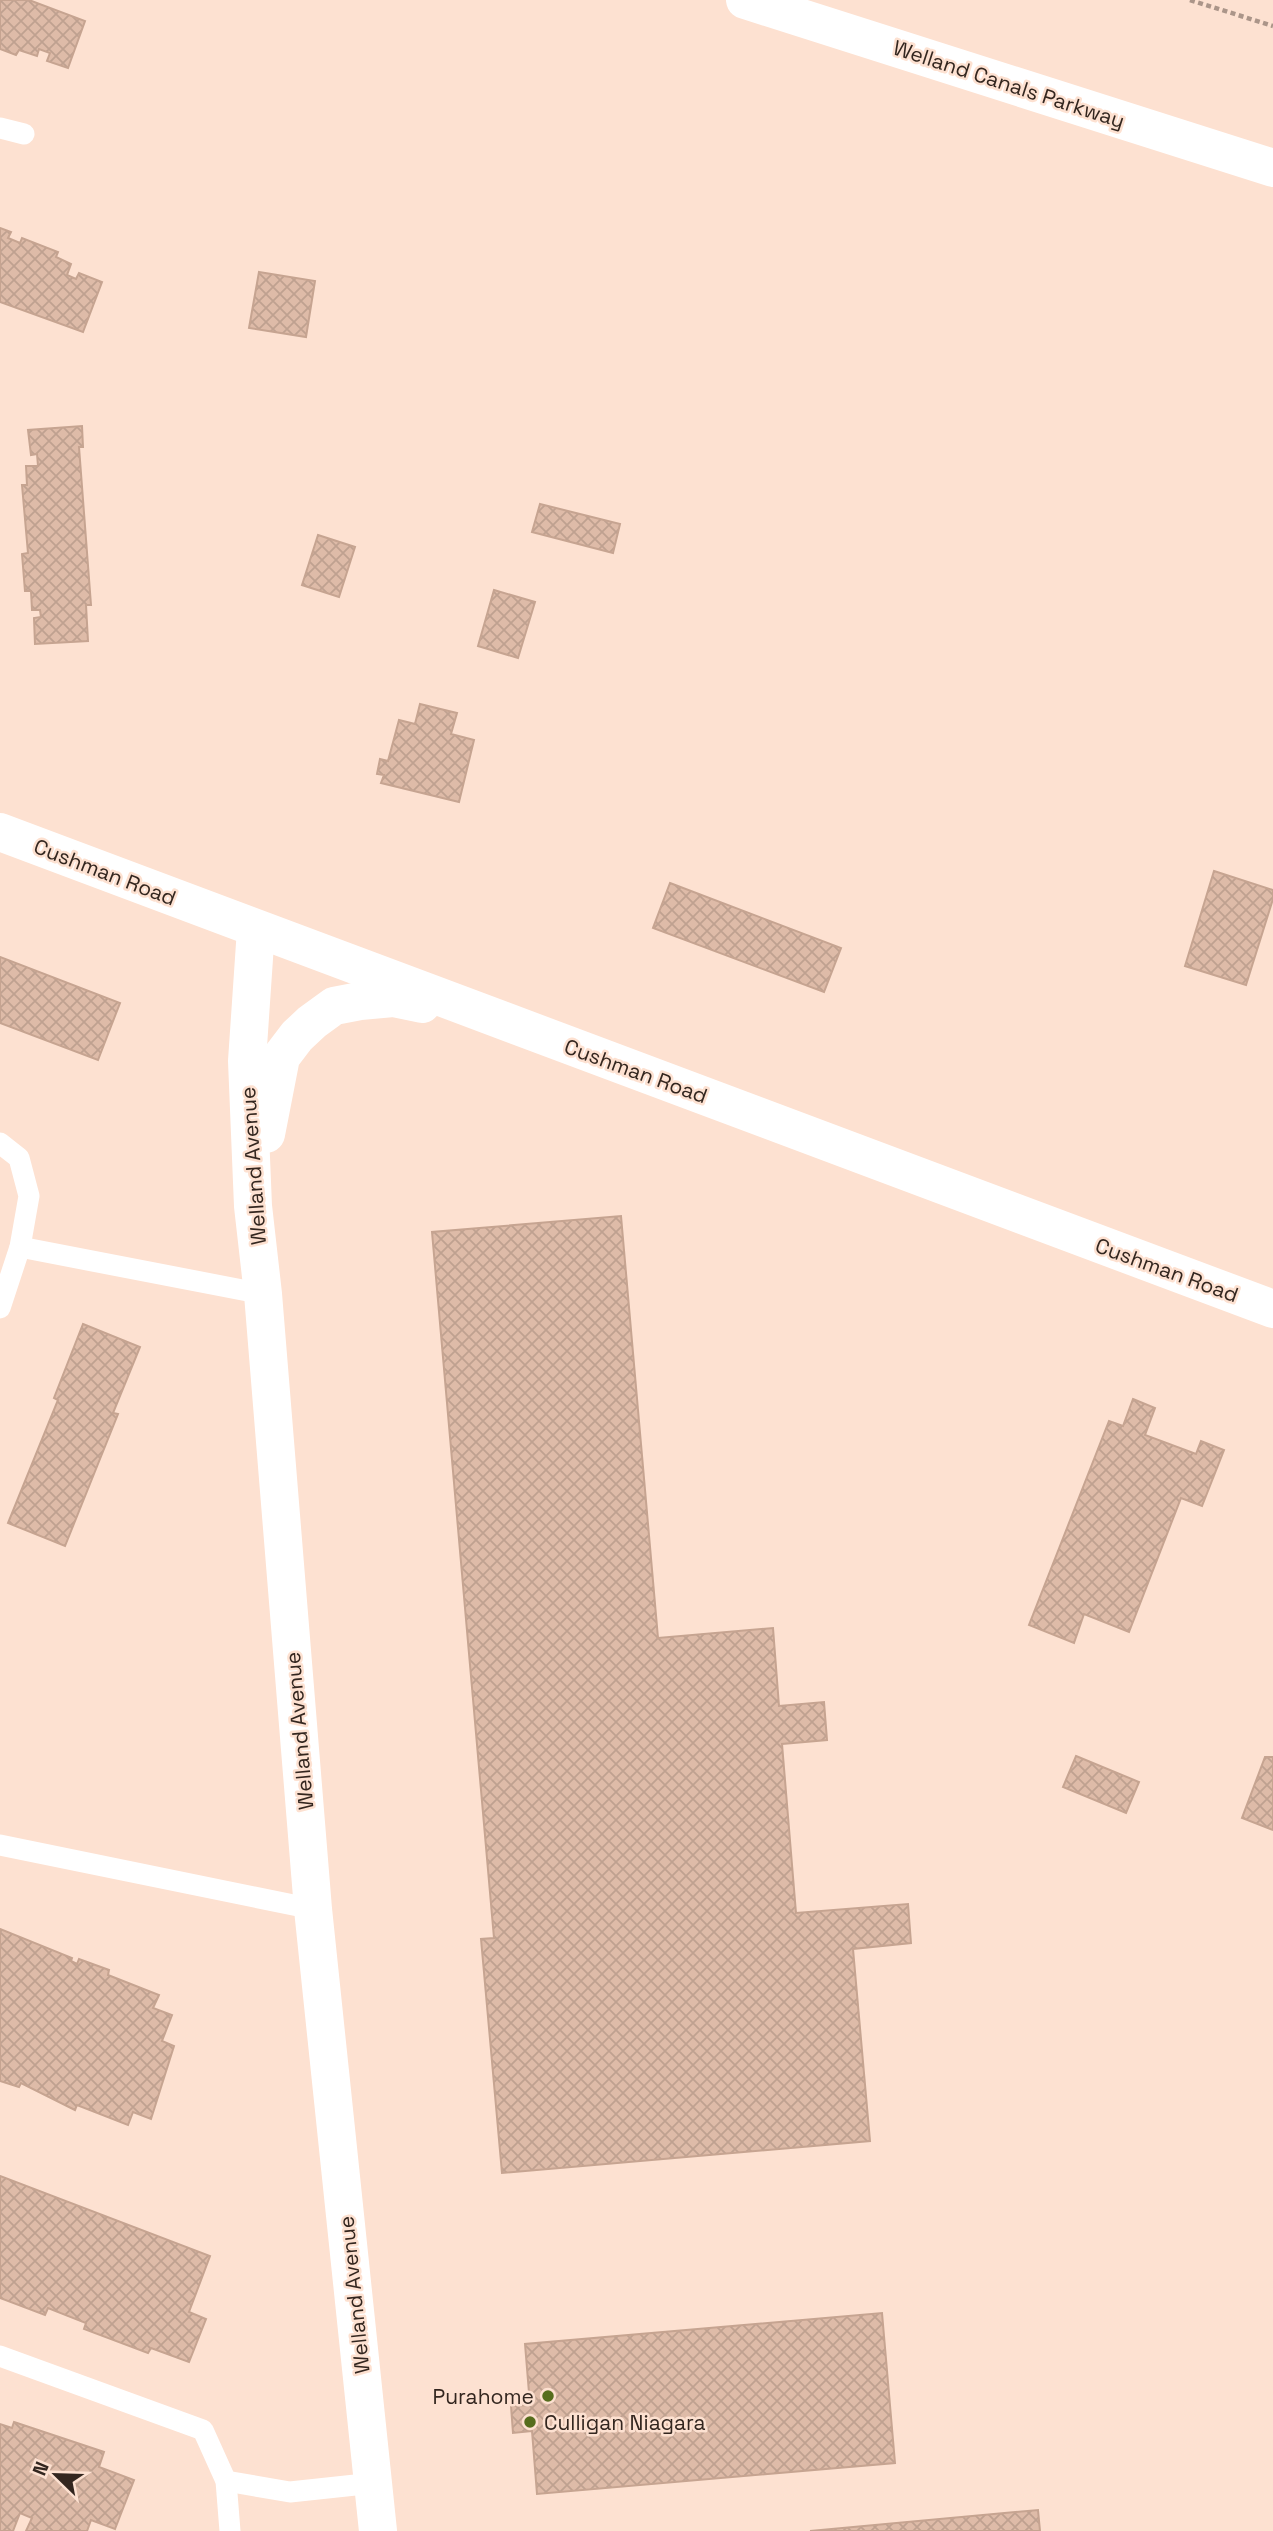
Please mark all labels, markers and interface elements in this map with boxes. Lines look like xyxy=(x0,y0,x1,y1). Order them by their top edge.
street label: Welland Canals Parkway xyxy=(890,34,1128,134)
street label: Cushman Road xyxy=(30,832,180,912)
street label: Cushman Road xyxy=(561,1033,711,1109)
street label: Welland Avenue xyxy=(234,1086,272,1246)
street label: Cushman Road xyxy=(1092,1232,1242,1308)
street label: Welland Avenue xyxy=(279,1651,319,1811)
street label: Welland Avenue xyxy=(332,2215,376,2375)
place label: Purahome xyxy=(433,2383,534,2410)
marker: Purahome xyxy=(540,2388,556,2404)
place label: Culligan Niagara xyxy=(544,2409,706,2436)
marker: Culligan Niagara xyxy=(522,2414,538,2430)
north arrow xyxy=(21,2440,91,2510)
text: N xyxy=(27,2458,55,2479)

